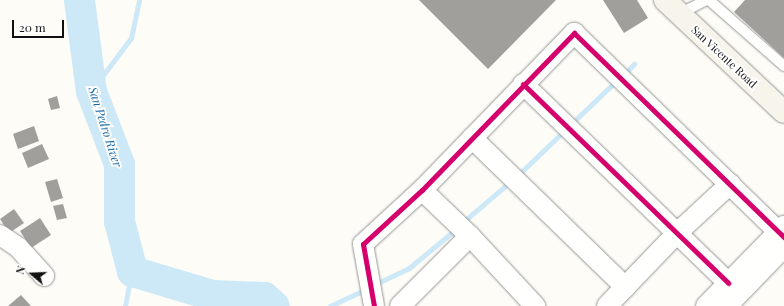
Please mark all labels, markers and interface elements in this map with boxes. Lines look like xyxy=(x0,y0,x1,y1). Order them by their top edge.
scale bar xyxy=(14,12,66,38)
text: 20 m xyxy=(19,19,46,35)
street label: San Vicente Road xyxy=(688,23,760,91)
water label: San Pedro River xyxy=(85,85,125,169)
north arrow xyxy=(12,254,52,294)
text: N xyxy=(12,264,29,276)

